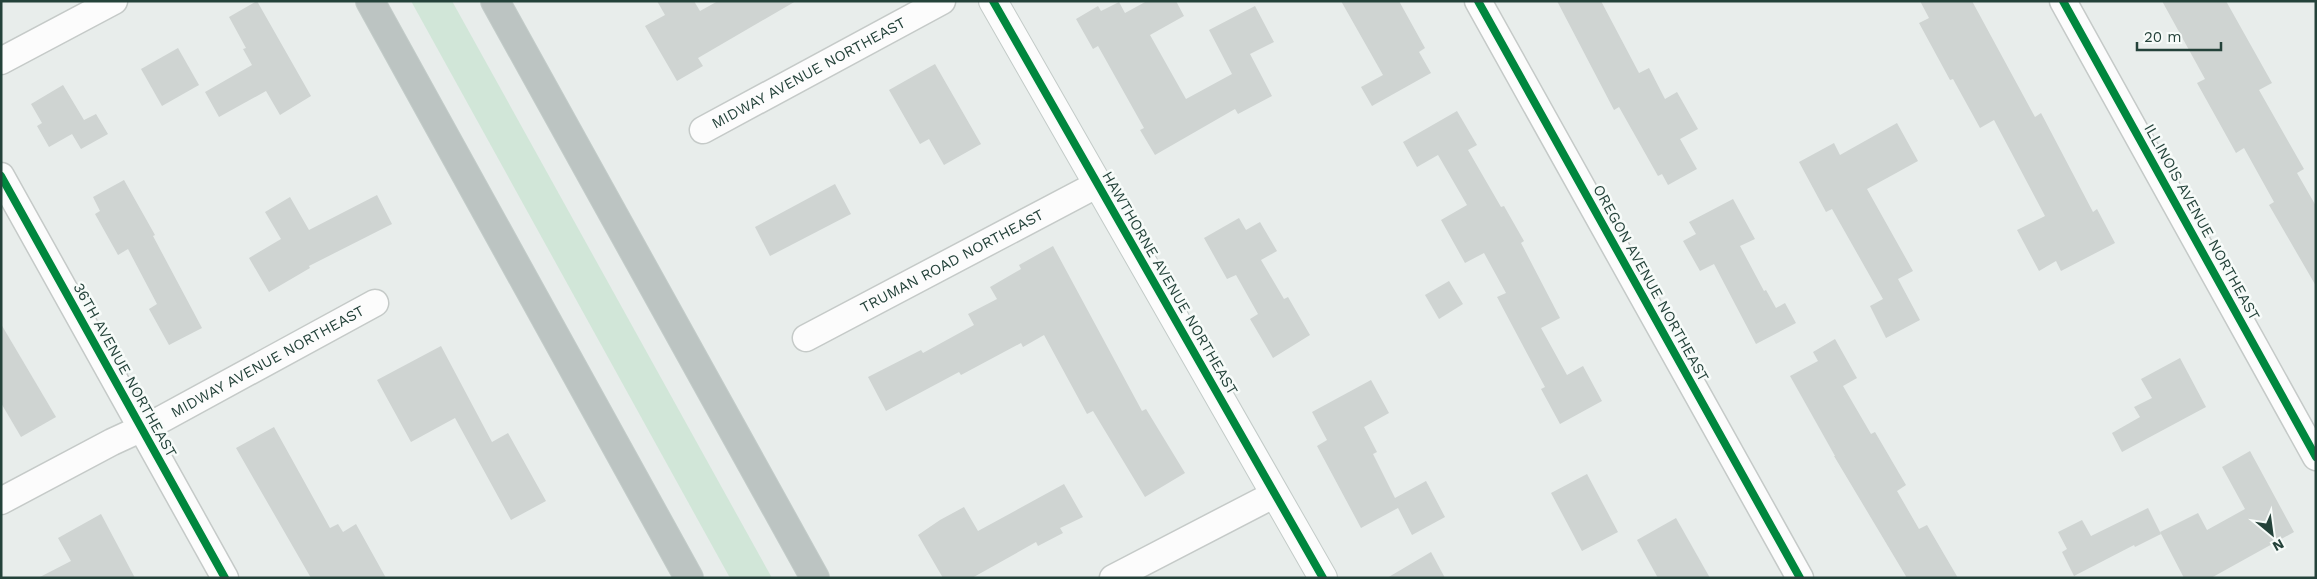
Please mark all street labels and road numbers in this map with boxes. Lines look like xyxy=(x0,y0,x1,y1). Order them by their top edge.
street label: MIDWAY AVENUE NORTHEAST xyxy=(709,13,909,133)
street label: ILLINOIS AVENUE NORTHEAST xyxy=(2140,121,2264,323)
street label: HAWTHORNE AVENUE NORTHEAST xyxy=(1098,168,1242,398)
street label: OREGON AVENUE NORTHEAST xyxy=(1589,181,1713,385)
street label: TRUMAN ROAD NORTHEAST xyxy=(857,205,1047,317)
street label: 36TH AVENUE NORTHEAST xyxy=(69,280,181,460)
street label: MIDWAY AVENUE NORTHEAST xyxy=(168,302,367,421)

